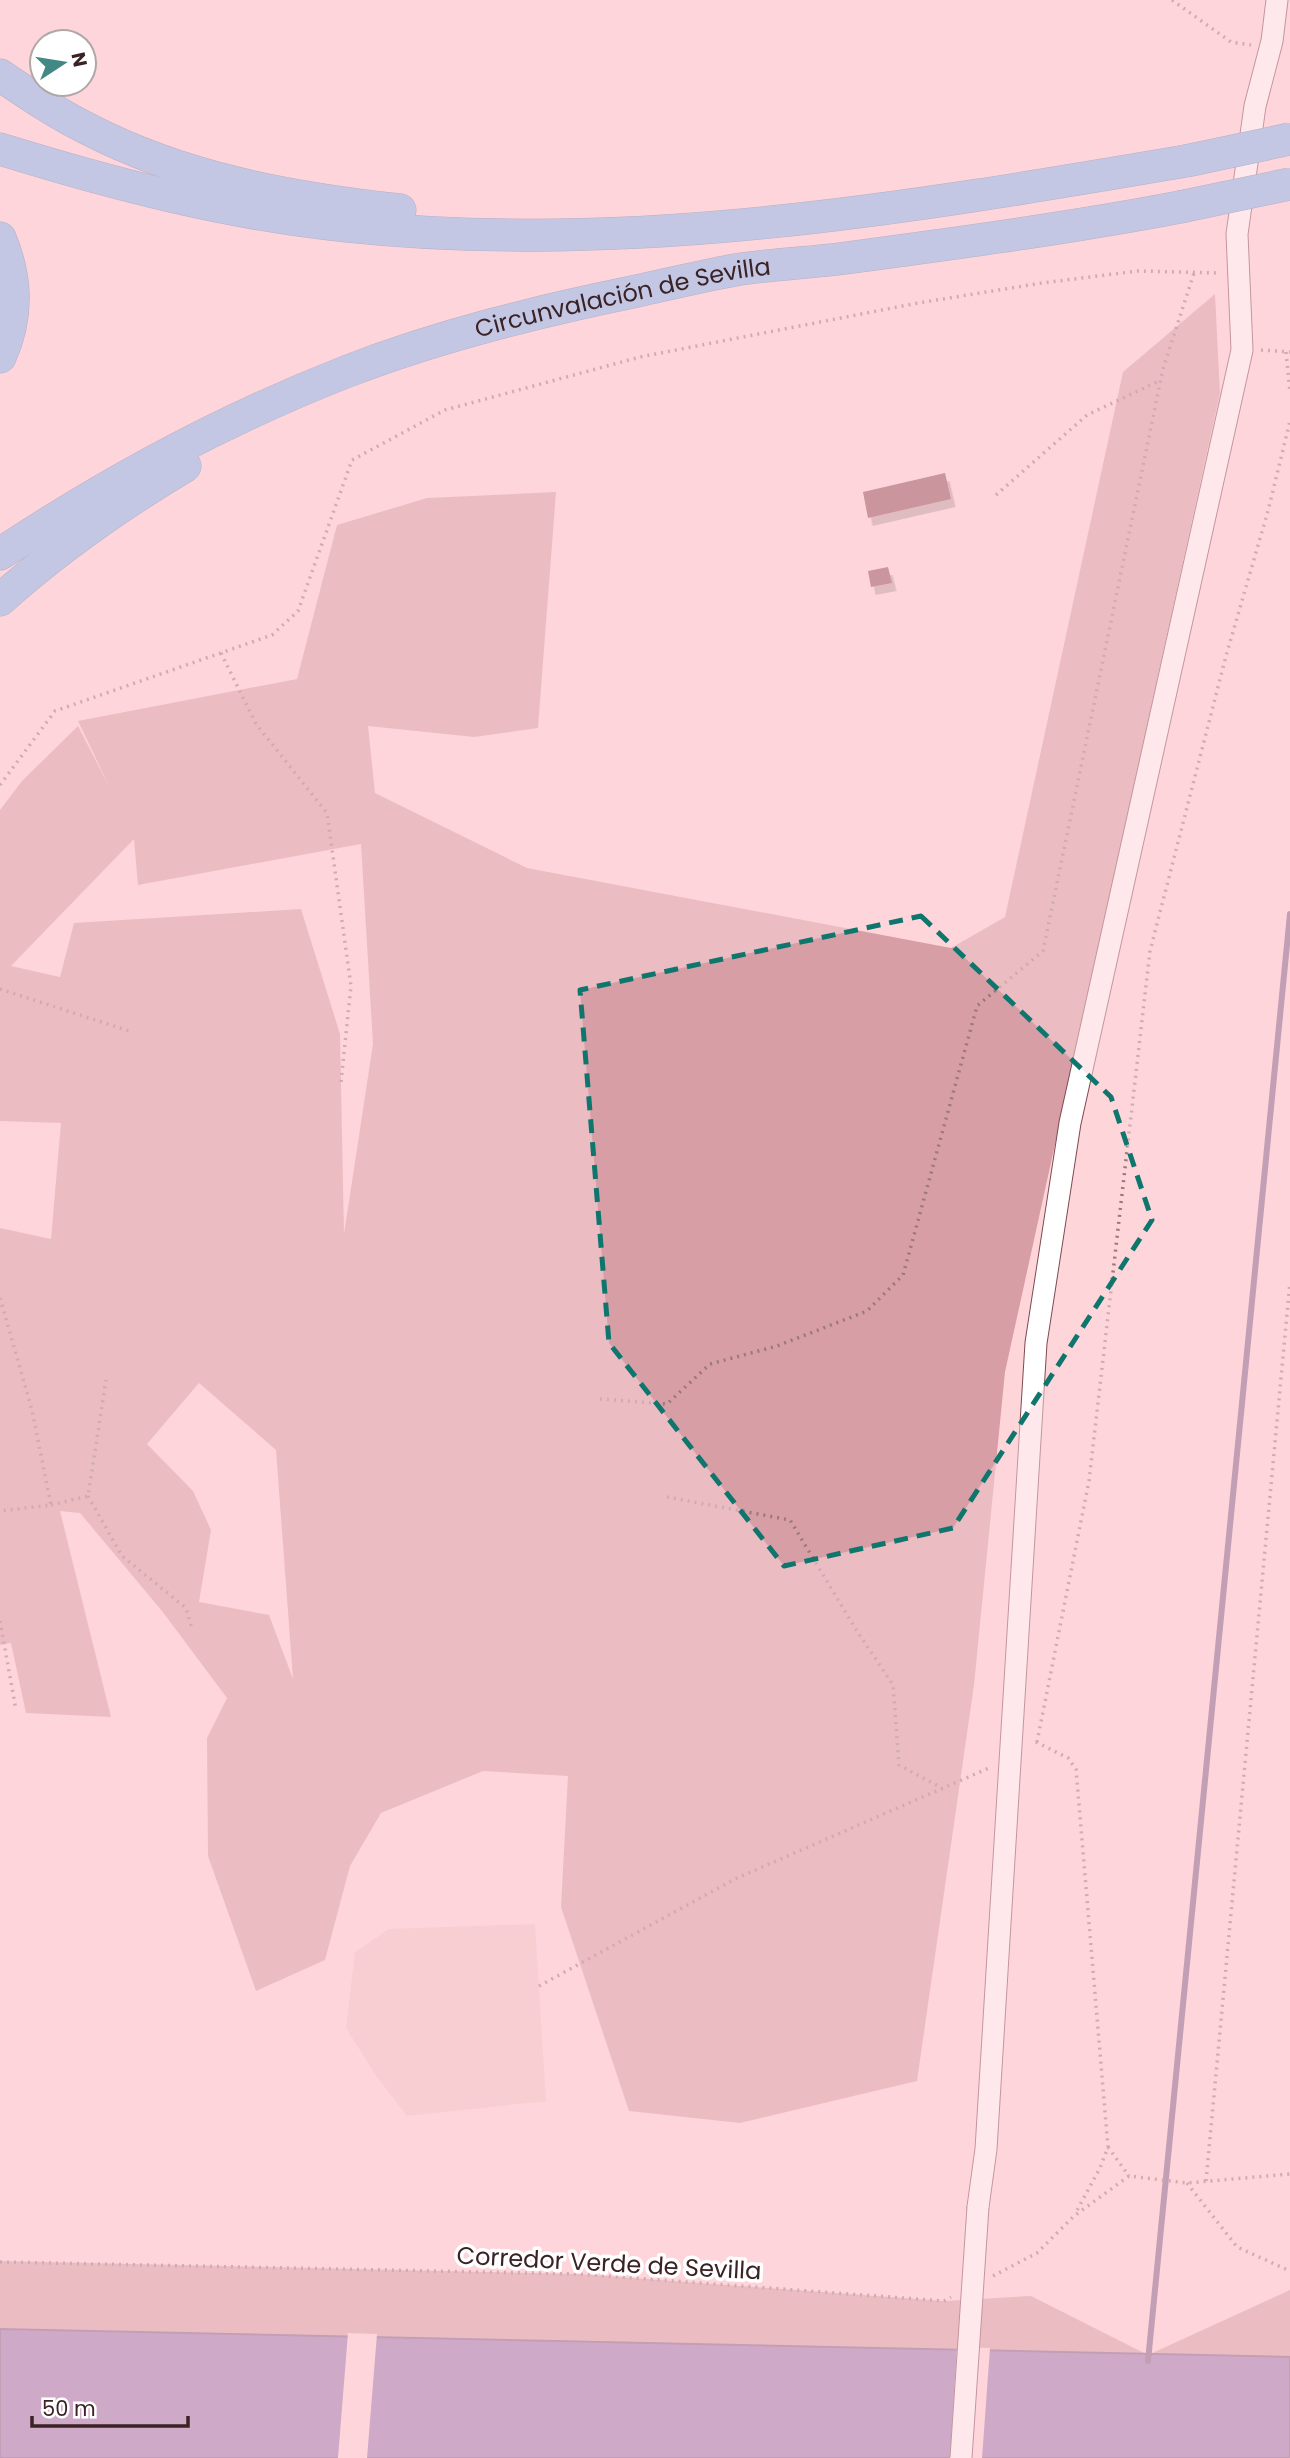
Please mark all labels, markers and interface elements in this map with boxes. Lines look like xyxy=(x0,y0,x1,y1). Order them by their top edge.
north arrow xyxy=(28,28,98,98)
text: N xyxy=(64,50,94,69)
street label: Circunvalación de Sevilla xyxy=(471,249,772,345)
street label: Corredor Verde de Sevilla xyxy=(456,2239,762,2287)
scale bar xyxy=(32,2384,187,2428)
text: 50 m xyxy=(42,2394,96,2423)

